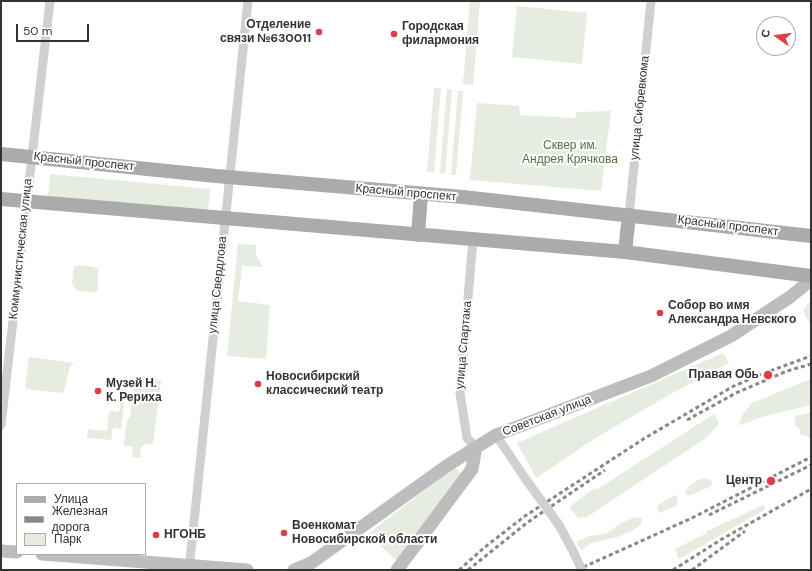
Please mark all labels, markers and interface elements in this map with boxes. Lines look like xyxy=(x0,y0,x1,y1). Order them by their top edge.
scale bar xyxy=(18,16,91,42)
north arrow xyxy=(756,16,796,56)
place label: Отделение связи №630011 xyxy=(220,18,311,46)
place label: Городская филармония xyxy=(402,20,479,48)
text: 50 m xyxy=(23,23,52,39)
marker: Отделение связи №630011 xyxy=(314,27,324,37)
text: С xyxy=(758,28,773,39)
marker: Городская филармония xyxy=(389,29,399,39)
street label: улица Сибревкома xyxy=(627,55,653,161)
park label: Сквер им. Андрея Крячкова xyxy=(522,139,618,167)
street label: Красный проспект xyxy=(33,150,135,174)
street label: Коммунистическая улица xyxy=(6,178,36,320)
street label: Красный проспект xyxy=(355,181,457,205)
street label: Красный проспект xyxy=(677,213,779,239)
street label: улица Свердлова xyxy=(206,236,230,334)
place label: Собор во имя Александра Невского xyxy=(668,299,796,327)
street label: улица Спартака xyxy=(453,300,475,390)
marker: Собор во имя Александра Невского xyxy=(655,308,665,318)
place label: Правая Обь xyxy=(689,368,759,382)
marker: Правая Обь xyxy=(762,369,774,381)
place label: Новосибирский классический театр xyxy=(266,370,383,398)
place label: Музей Н. К. Рериха xyxy=(106,377,162,405)
marker: Новосибирский классический театр xyxy=(253,379,263,389)
marker: Музей Н. К. Рериха xyxy=(93,386,103,396)
street label: Советская улица xyxy=(501,392,593,440)
place label: Центр xyxy=(726,474,762,488)
marker: Центр xyxy=(765,475,777,487)
legend xyxy=(16,483,146,555)
text: Улица xyxy=(54,491,88,507)
text: Железная дорога xyxy=(52,503,108,535)
place label: Военкомат Новосибирской области xyxy=(292,519,437,547)
place label: НГОНБ xyxy=(164,528,206,542)
marker: Военкомат Новосибирской области xyxy=(279,528,289,538)
marker: НГОНБ xyxy=(151,530,161,540)
text: Парк xyxy=(54,531,81,547)

